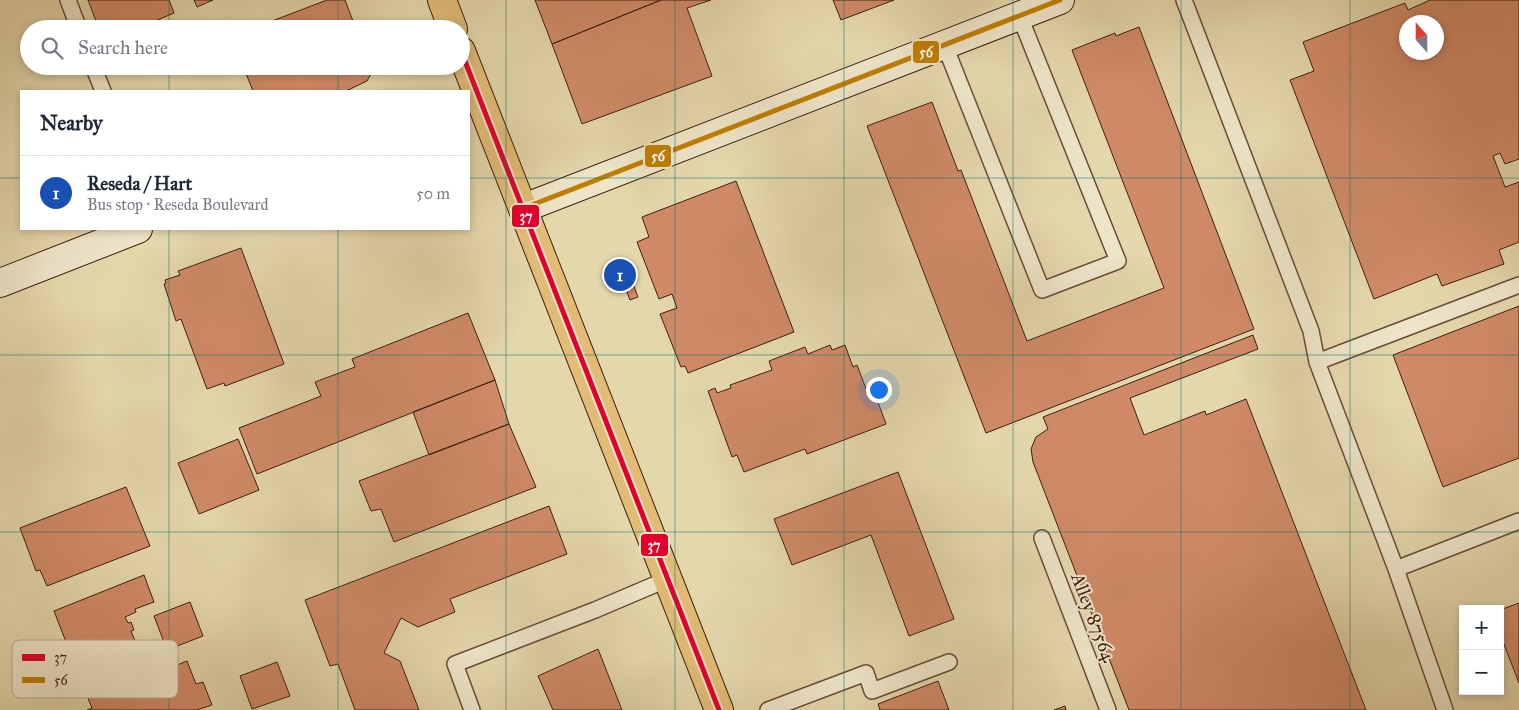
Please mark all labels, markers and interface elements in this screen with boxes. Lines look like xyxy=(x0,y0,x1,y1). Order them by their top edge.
north arrow xyxy=(1399,15,1444,60)
search box xyxy=(20,20,470,75)
icon: search xyxy=(38,34,66,62)
text: Search here xyxy=(78,36,168,59)
line badge: 56 xyxy=(912,40,940,64)
text: 56 xyxy=(919,44,934,61)
text: Nearby xyxy=(40,110,103,136)
line badge: 56 xyxy=(644,144,672,168)
text: 56 xyxy=(651,148,666,165)
text: Reseda / Hart xyxy=(87,172,192,195)
text: 1 xyxy=(53,184,59,203)
text: 50 m xyxy=(416,184,450,203)
text: Bus stop · Reseda Boulevard xyxy=(87,195,269,214)
line badge: 37 xyxy=(511,204,540,228)
text: 37 xyxy=(519,208,533,226)
pin: 1 xyxy=(604,256,636,294)
your location xyxy=(866,377,892,403)
line badge: 37 xyxy=(640,533,669,557)
text: 37 xyxy=(647,537,661,555)
street label: Alley 87564 xyxy=(1066,569,1121,665)
map controls xyxy=(1459,605,1504,695)
button: + xyxy=(1459,605,1504,650)
legend xyxy=(12,640,178,698)
text: 37 xyxy=(54,649,67,666)
button: − xyxy=(1459,650,1504,695)
text: 56 xyxy=(54,672,69,689)

